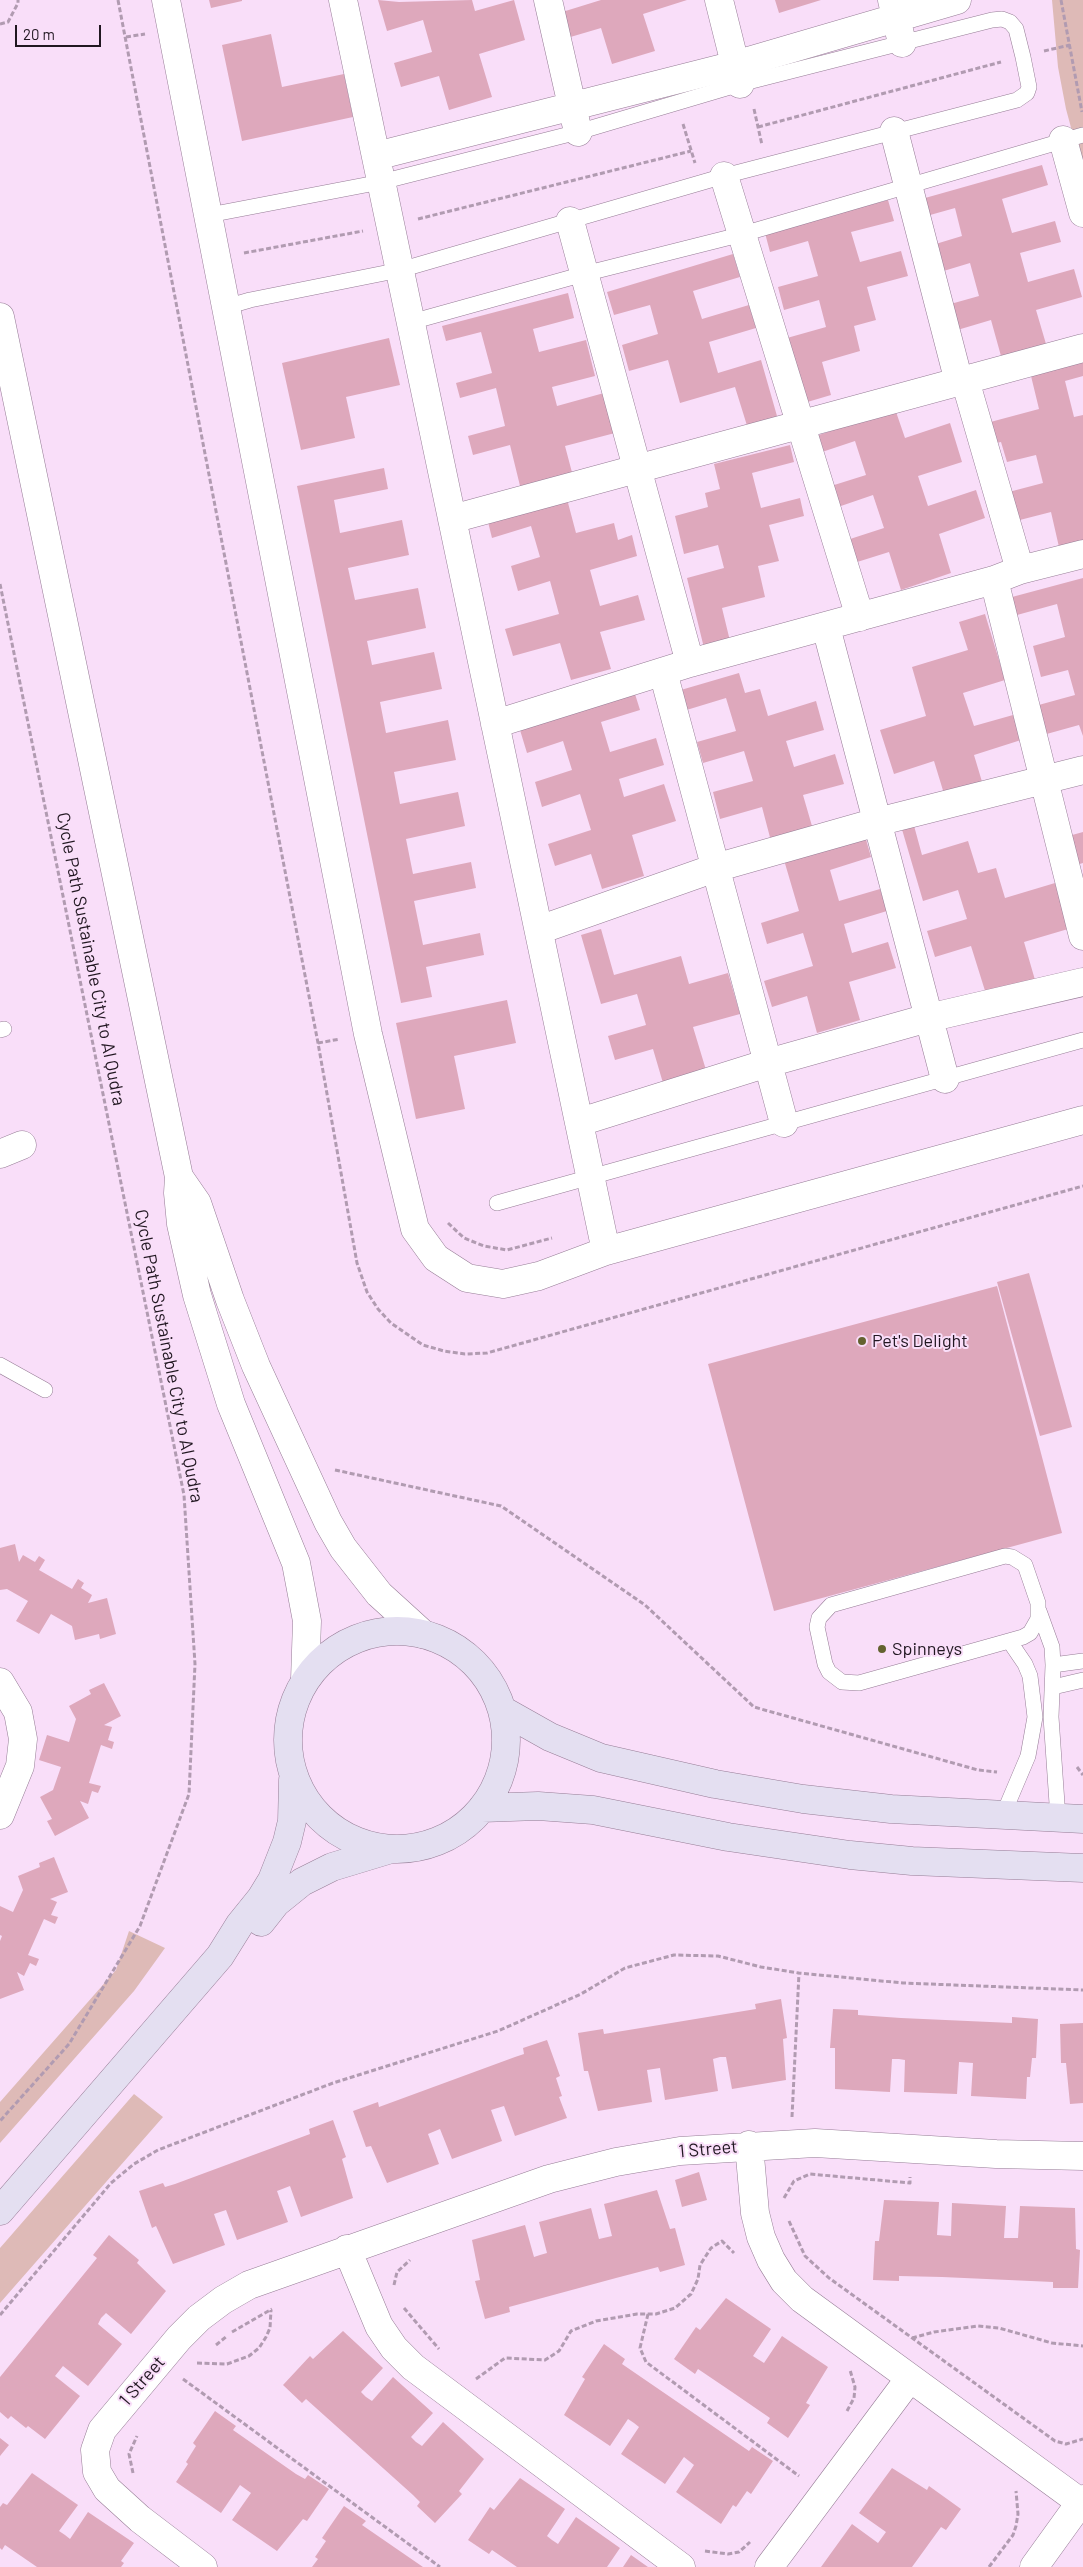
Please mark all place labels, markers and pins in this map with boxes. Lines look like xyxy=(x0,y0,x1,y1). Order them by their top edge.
place label: Pet's Delight xyxy=(872,1330,968,1352)
marker: Pet's Delight xyxy=(856,1335,868,1347)
place label: Spinneys xyxy=(892,1638,962,1660)
marker: Spinneys xyxy=(876,1643,888,1655)

